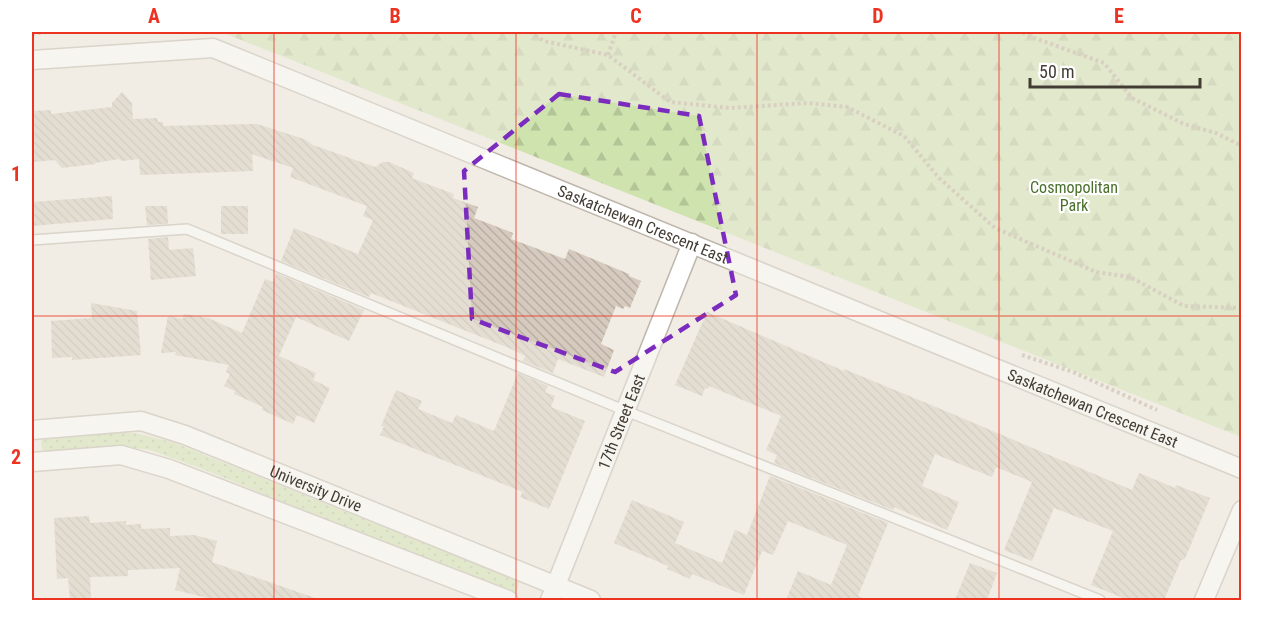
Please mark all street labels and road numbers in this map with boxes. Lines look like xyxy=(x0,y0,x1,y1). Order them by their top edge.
street label: Saskatchewan Crescent East xyxy=(555,181,731,267)
street label: Saskatchewan Crescent East xyxy=(1005,365,1181,451)
street label: 17th Street East xyxy=(594,371,649,472)
street label: University Drive xyxy=(267,461,365,515)

